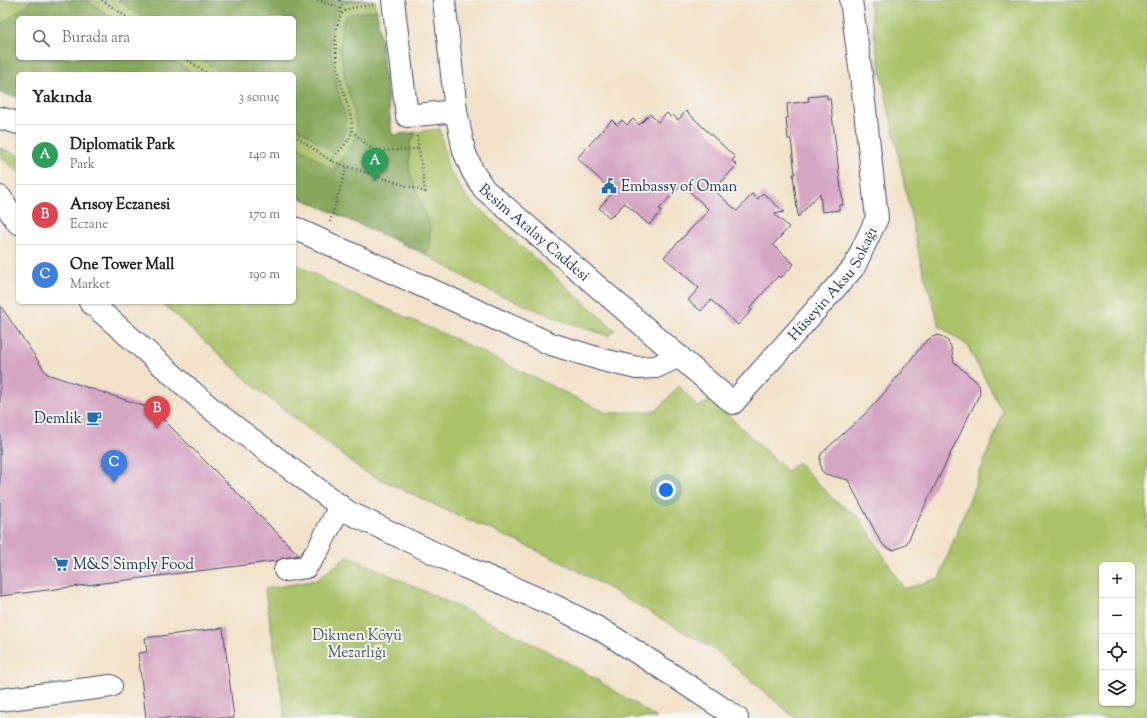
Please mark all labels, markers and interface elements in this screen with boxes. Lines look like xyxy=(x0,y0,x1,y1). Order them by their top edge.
search box xyxy=(16,16,296,60)
icon: search xyxy=(30,27,52,49)
text: Burada ara xyxy=(62,28,130,49)
text: Yakında xyxy=(32,86,92,110)
text: 3 sonuç xyxy=(239,89,280,107)
text: Diplomatik Park xyxy=(70,135,175,156)
text: A xyxy=(40,146,50,164)
text: 140 m xyxy=(249,146,280,164)
pin: A xyxy=(362,148,388,181)
text: Park xyxy=(70,156,95,174)
public building icon: Embassy of Oman xyxy=(600,177,618,195)
place label: Embassy of Oman xyxy=(621,177,738,198)
street label: Besim Atalay Caddesi xyxy=(473,180,593,287)
text: Arısoy Eczanesi xyxy=(70,195,170,216)
text: B xyxy=(41,206,49,224)
text: 170 m xyxy=(249,206,280,224)
text: Eczane xyxy=(70,216,108,234)
street label: Hüseyin Aksu Sokağı xyxy=(784,224,883,346)
text: One Tower Mall xyxy=(70,255,174,276)
text: C xyxy=(40,266,50,284)
text: 190 m xyxy=(249,266,280,284)
text: Market xyxy=(70,276,110,294)
pin: B xyxy=(144,396,170,429)
place label: Demlik xyxy=(34,409,82,430)
cafe icon: Demlik xyxy=(85,409,103,427)
pin: C xyxy=(101,450,127,483)
your location xyxy=(656,480,676,500)
supermarket icon: M&S Simply Food xyxy=(52,555,70,573)
place label: M&S Simply Food xyxy=(73,555,195,576)
map controls xyxy=(1099,562,1135,706)
button: + xyxy=(1099,562,1135,598)
button: − xyxy=(1099,598,1135,634)
park label: Dikmen Köyü Mezarlığı xyxy=(312,626,402,664)
button: locate xyxy=(1099,634,1135,670)
button: layers xyxy=(1099,670,1135,706)

